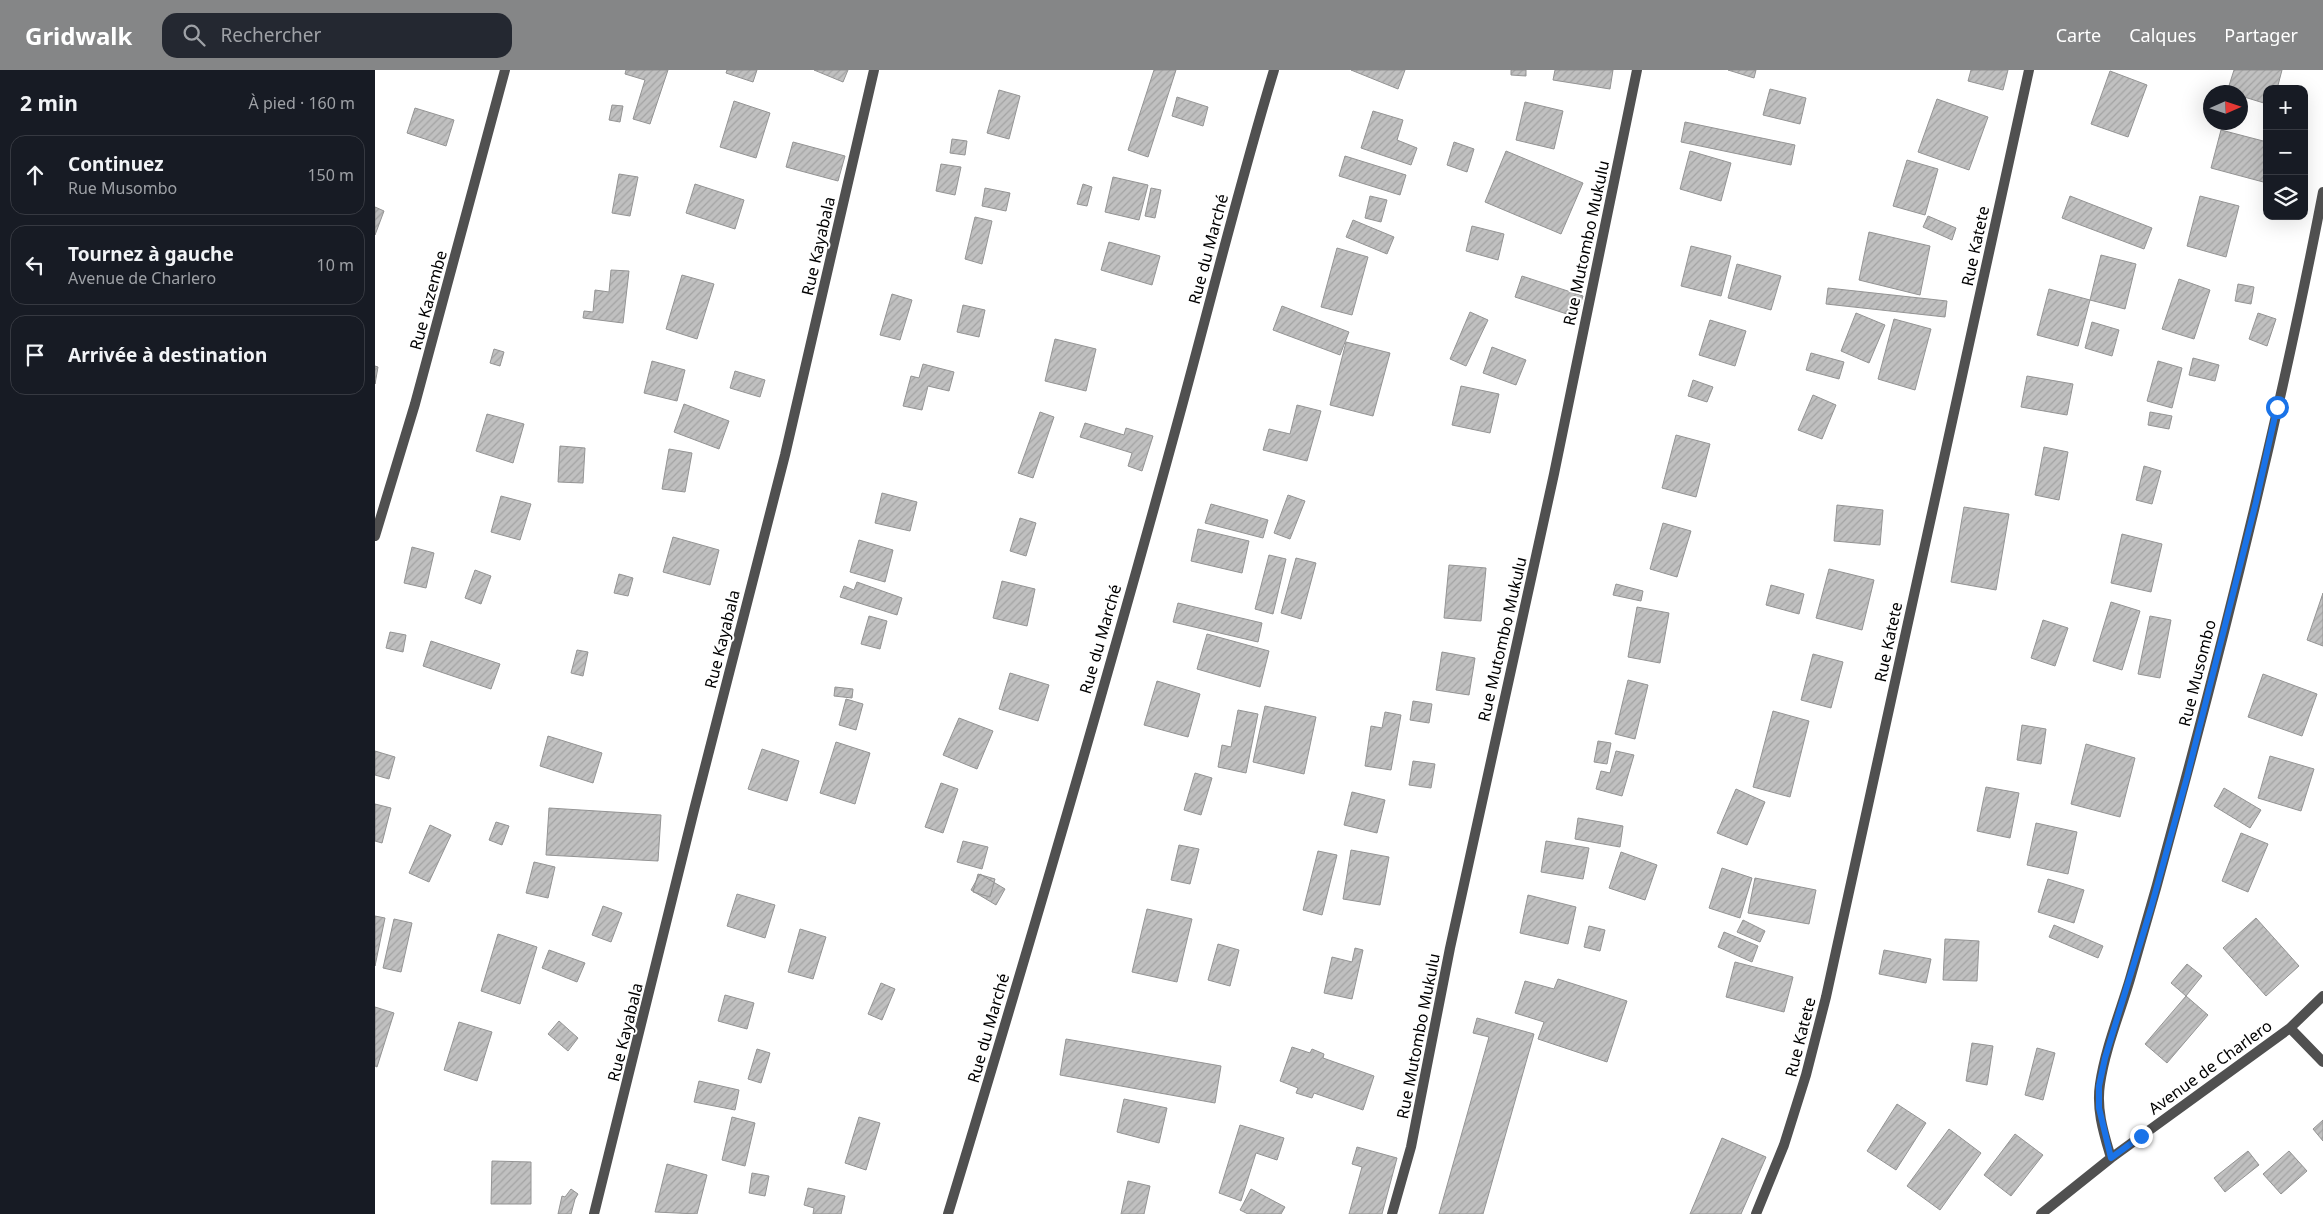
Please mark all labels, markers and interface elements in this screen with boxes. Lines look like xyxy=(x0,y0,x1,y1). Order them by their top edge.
search box xyxy=(162,13,512,58)
text: Gridwalk xyxy=(25,19,132,52)
icon: search xyxy=(180,21,208,49)
text: Rechercher xyxy=(220,22,321,48)
text: Carte xyxy=(2056,23,2101,47)
text: Calques xyxy=(2129,23,2196,47)
text: Partager xyxy=(2224,23,2298,47)
north arrow xyxy=(2203,85,2248,130)
map controls xyxy=(2263,85,2308,220)
button: + xyxy=(2263,85,2308,130)
text: 2 min xyxy=(20,89,78,117)
text: À pied · 160 m xyxy=(249,92,355,114)
button: − xyxy=(2263,130,2308,175)
text: Continuez xyxy=(68,151,164,177)
street label: Rue Mutombo Mukulu xyxy=(1558,158,1614,328)
icon: ahead xyxy=(21,161,49,189)
text: 150 m xyxy=(307,164,354,186)
button: layers xyxy=(2263,175,2308,220)
text: Rue Musombo xyxy=(68,177,177,199)
street label: Rue du Marché xyxy=(1183,191,1233,307)
street label: Rue Kayabala xyxy=(796,194,840,298)
street label: Rue Katete xyxy=(1956,204,1994,288)
text: Tournez à gauche xyxy=(68,241,234,267)
street label: Rue Kazembe xyxy=(404,248,452,352)
icon: left xyxy=(21,251,49,279)
text: 10 m xyxy=(317,254,354,276)
text: Avenue de Charlero xyxy=(68,267,216,289)
icon: arrive xyxy=(21,341,49,369)
text: Arrivée à destination xyxy=(68,342,267,368)
route start xyxy=(2266,396,2289,419)
street label: Rue Mutombo Mukulu xyxy=(1472,554,1532,724)
street label: Rue du Marché xyxy=(1074,582,1126,696)
street label: Rue Kayabala xyxy=(699,587,745,691)
street label: Rue Katete xyxy=(1869,600,1907,684)
street label: Rue Musombo xyxy=(2173,617,2221,729)
street label: Rue Mutombo Mukulu xyxy=(1391,951,1445,1121)
street label: Rue du Marché xyxy=(962,971,1014,1085)
street label: Rue Kayabala xyxy=(602,980,648,1084)
street label: Rue Katete xyxy=(1779,995,1821,1079)
street label: Avenue de Charlero xyxy=(2144,1015,2276,1119)
route end xyxy=(2130,1125,2153,1148)

